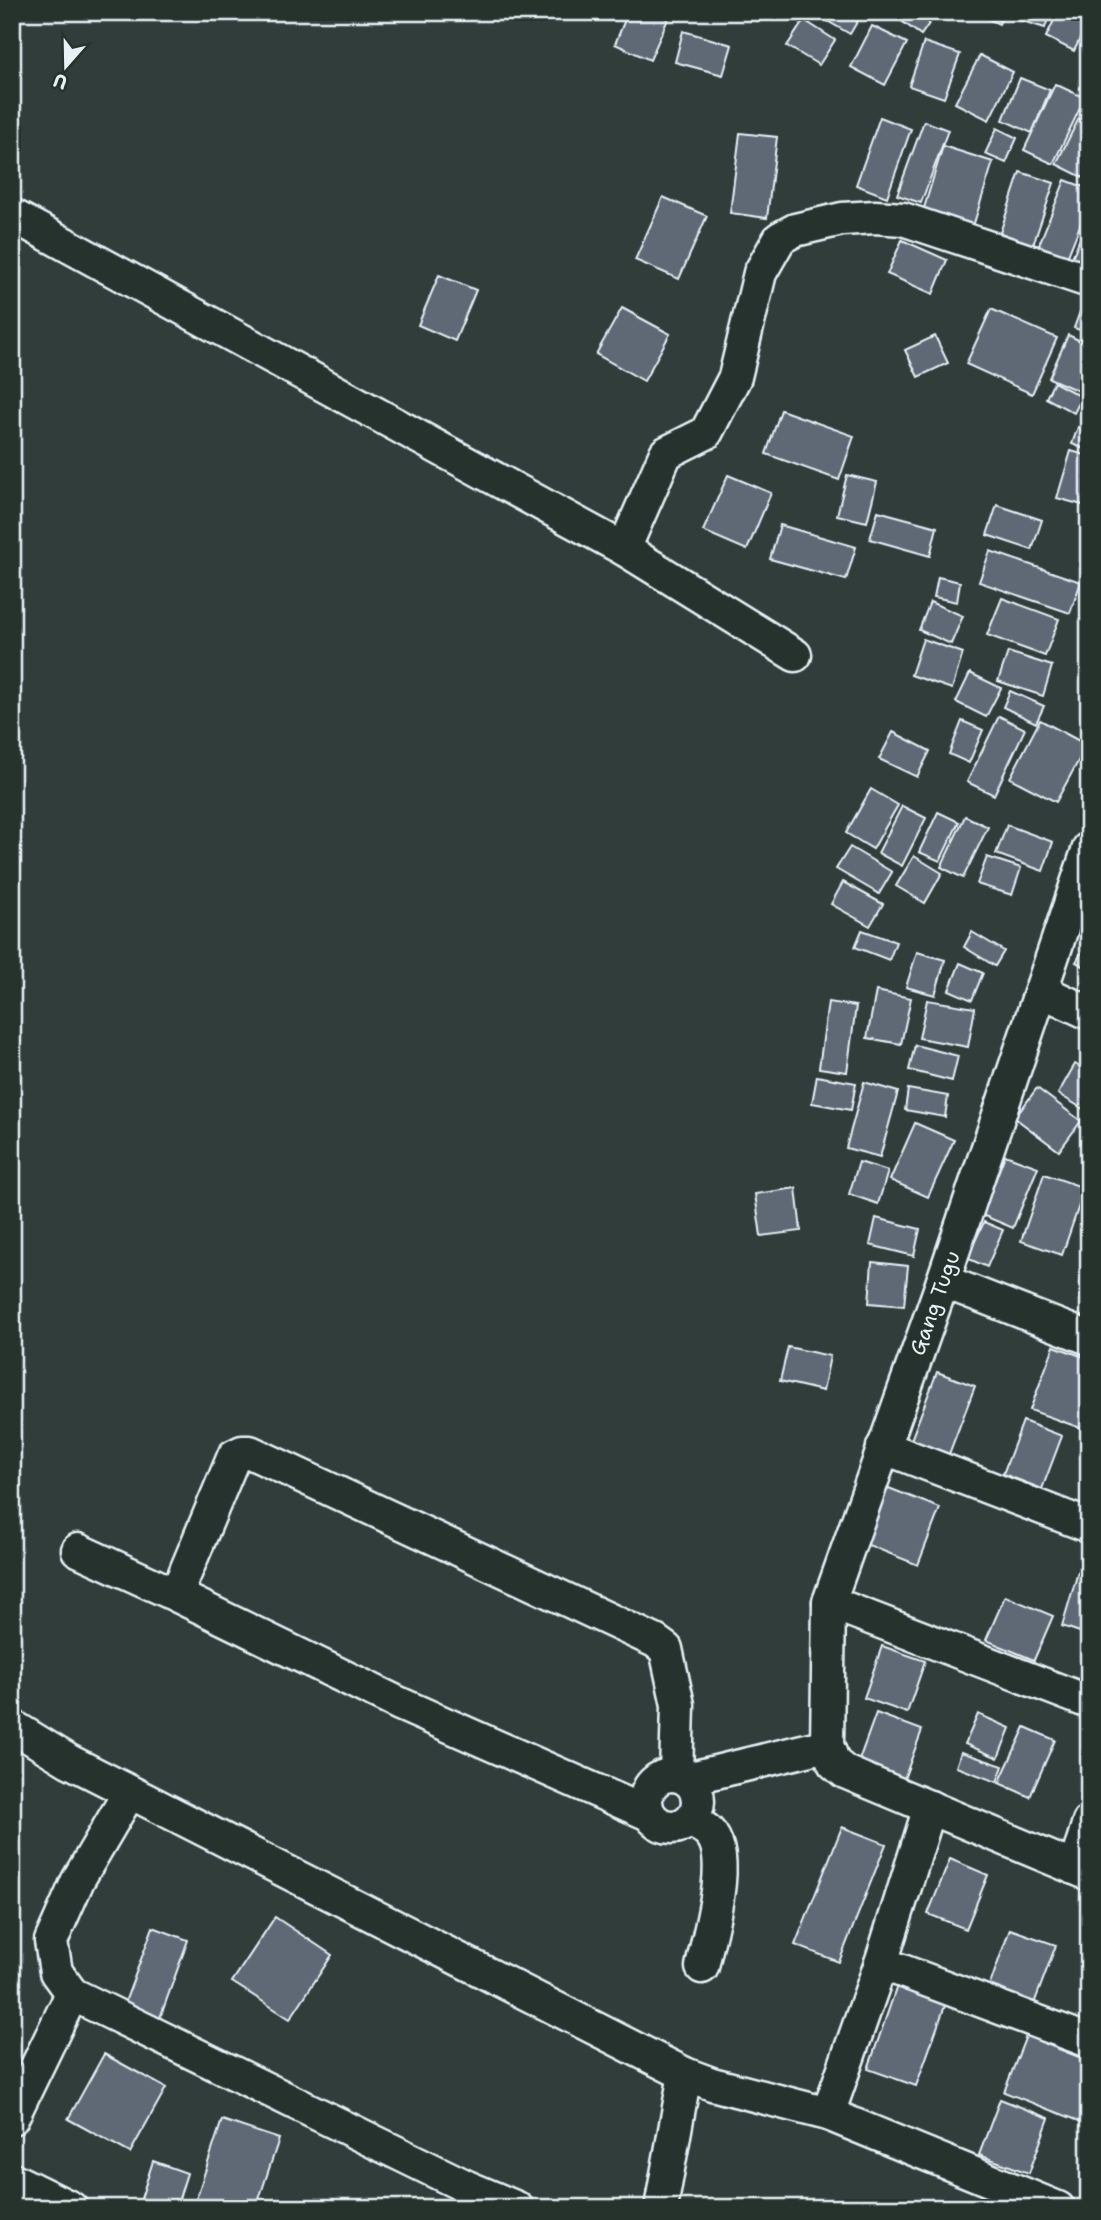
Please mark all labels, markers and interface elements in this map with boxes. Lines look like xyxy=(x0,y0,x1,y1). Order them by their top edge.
north arrow xyxy=(32,32,102,102)
text: U xyxy=(50,68,71,95)
street label: Gang Tugu xyxy=(903,1247,967,1359)

